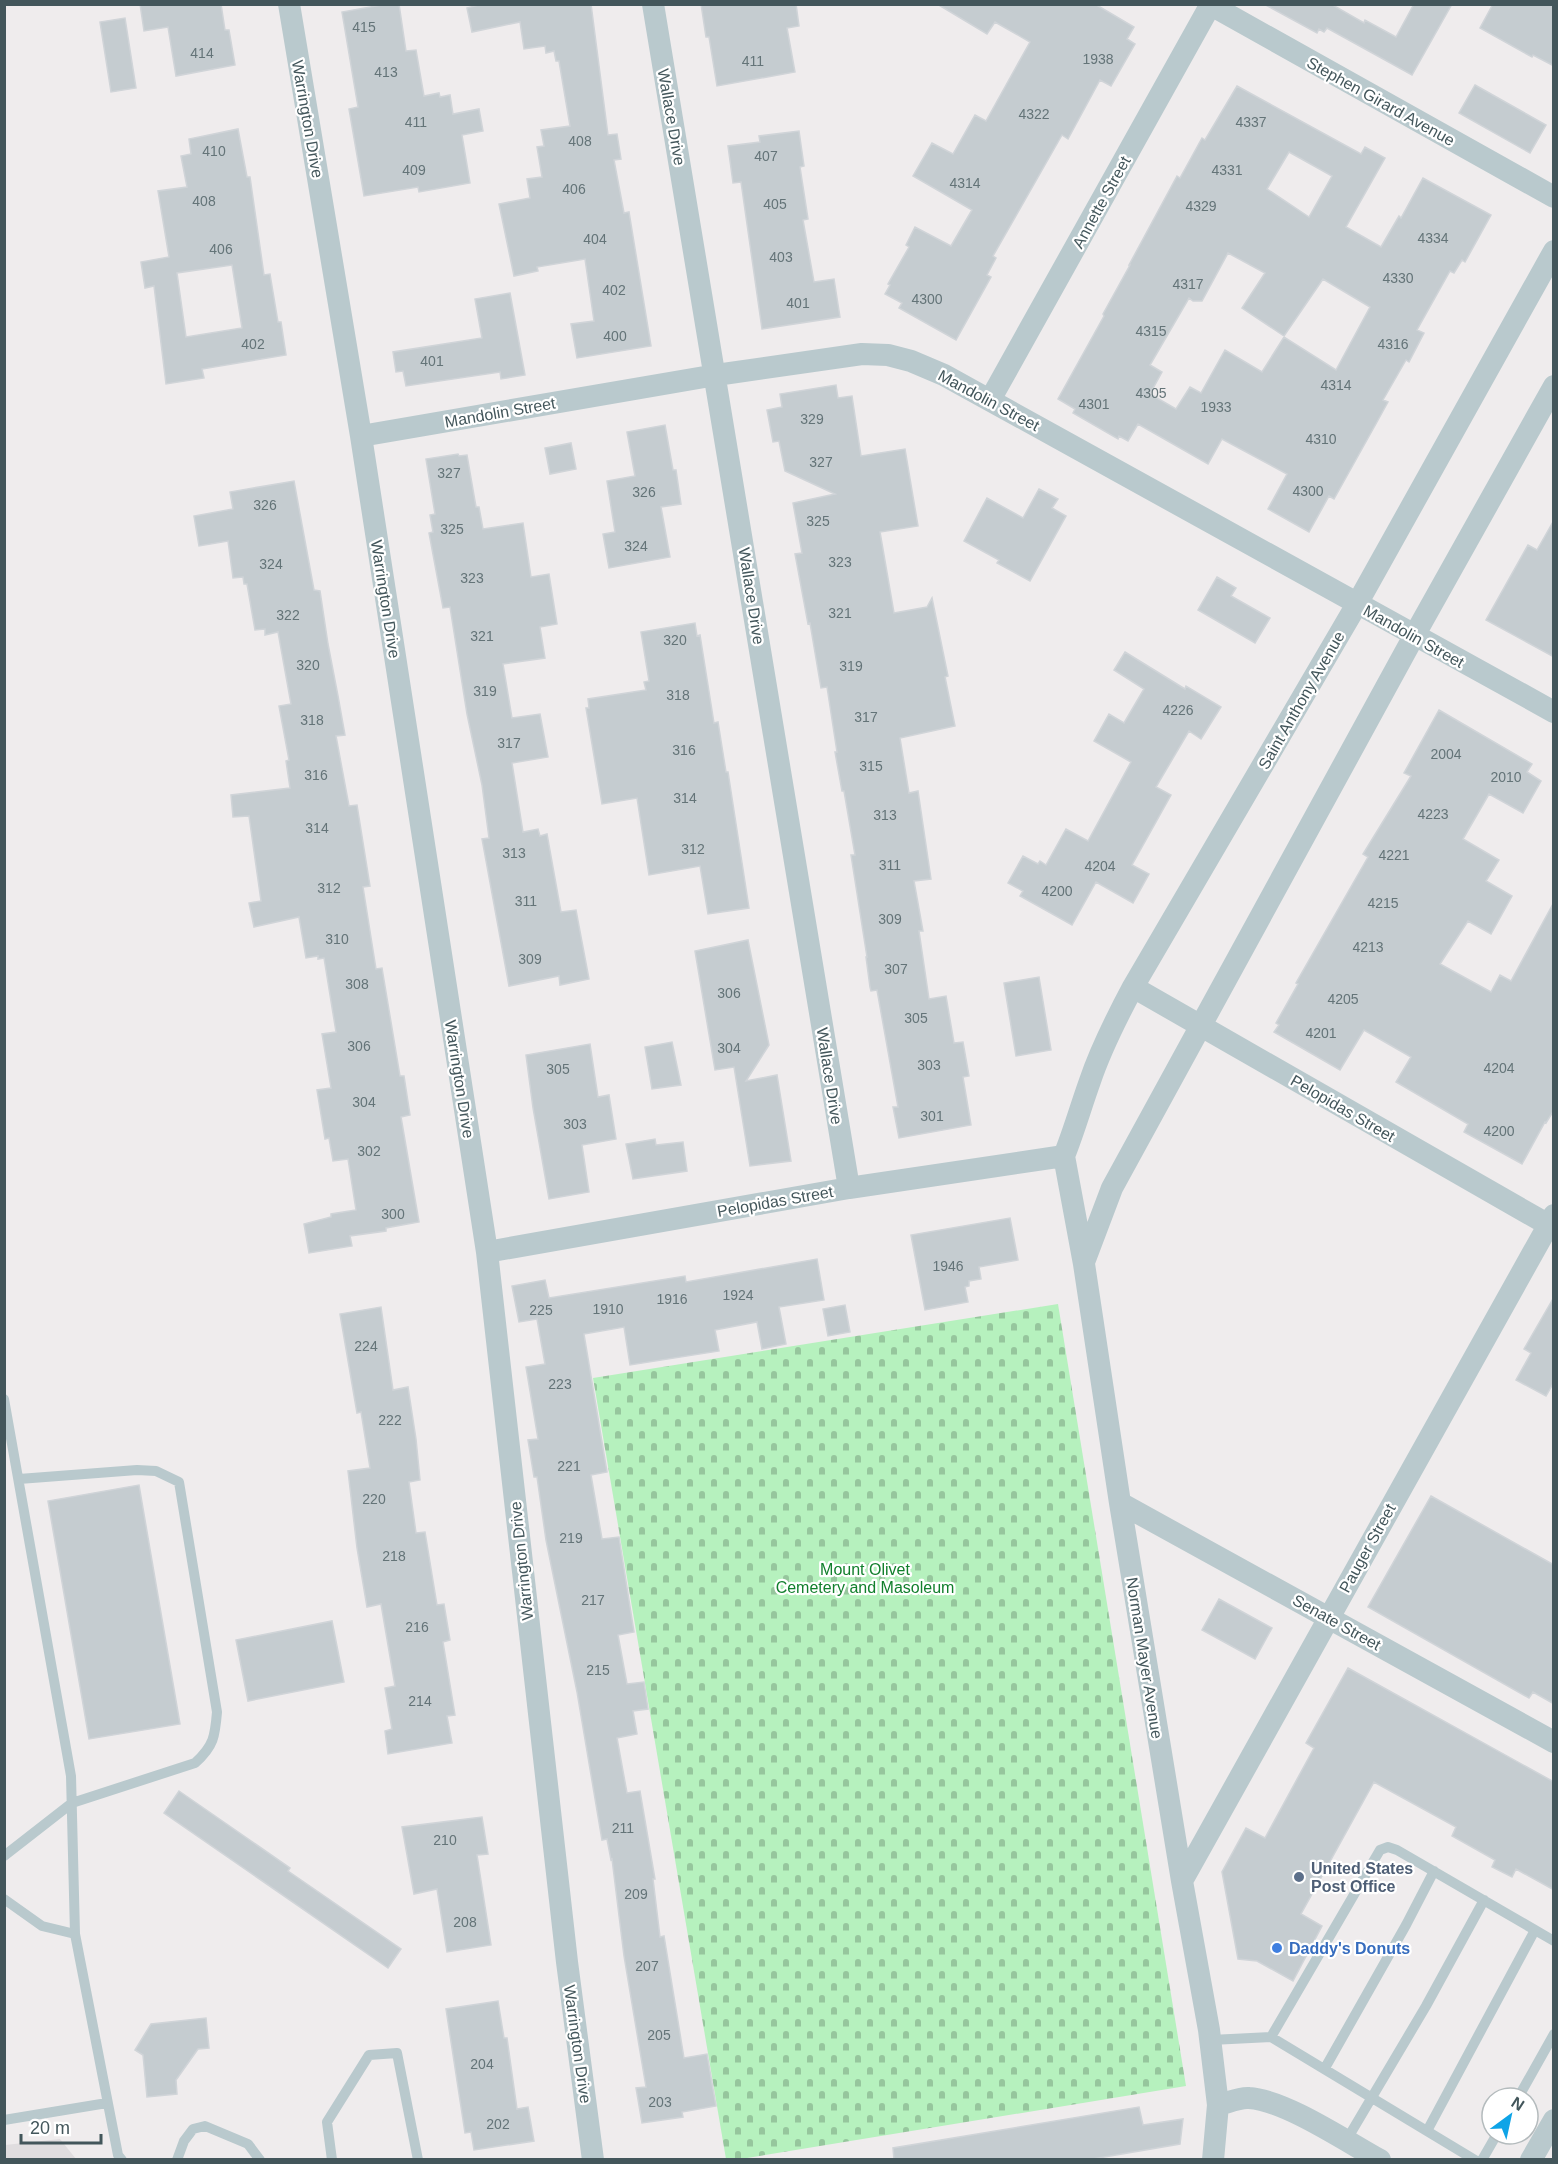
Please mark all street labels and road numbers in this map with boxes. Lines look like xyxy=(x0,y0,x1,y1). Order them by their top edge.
street label: Stephen Girard Avenue xyxy=(1304,54,1458,149)
street label: Warrington Drive xyxy=(289,59,326,179)
street label: Wallace Drive xyxy=(655,67,688,167)
street label: Annette Street xyxy=(1069,153,1134,251)
street label: Mandolin Street xyxy=(935,367,1043,435)
street label: Mandolin Street xyxy=(443,394,557,431)
street label: Warrington Drive xyxy=(368,539,403,659)
street label: Wallace Drive xyxy=(735,546,768,646)
street label: Mandolin Street xyxy=(1361,602,1467,671)
street label: Saint Anthony Avenue xyxy=(1255,628,1348,772)
street label: Warrington Drive xyxy=(442,1019,477,1139)
street label: Wallace Drive xyxy=(813,1026,846,1126)
street label: Pelopidas Street xyxy=(1288,1072,1398,1145)
street label: Pelopidas Street xyxy=(716,1183,835,1220)
street label: Pauger Street xyxy=(1336,1500,1399,1596)
street label: Warrington Drive xyxy=(507,1501,536,1621)
street label: Norman Mayer Avenue xyxy=(1123,1576,1166,1740)
street label: Senate Street xyxy=(1290,1591,1384,1654)
street label: Warrington Drive xyxy=(561,1984,594,2104)

